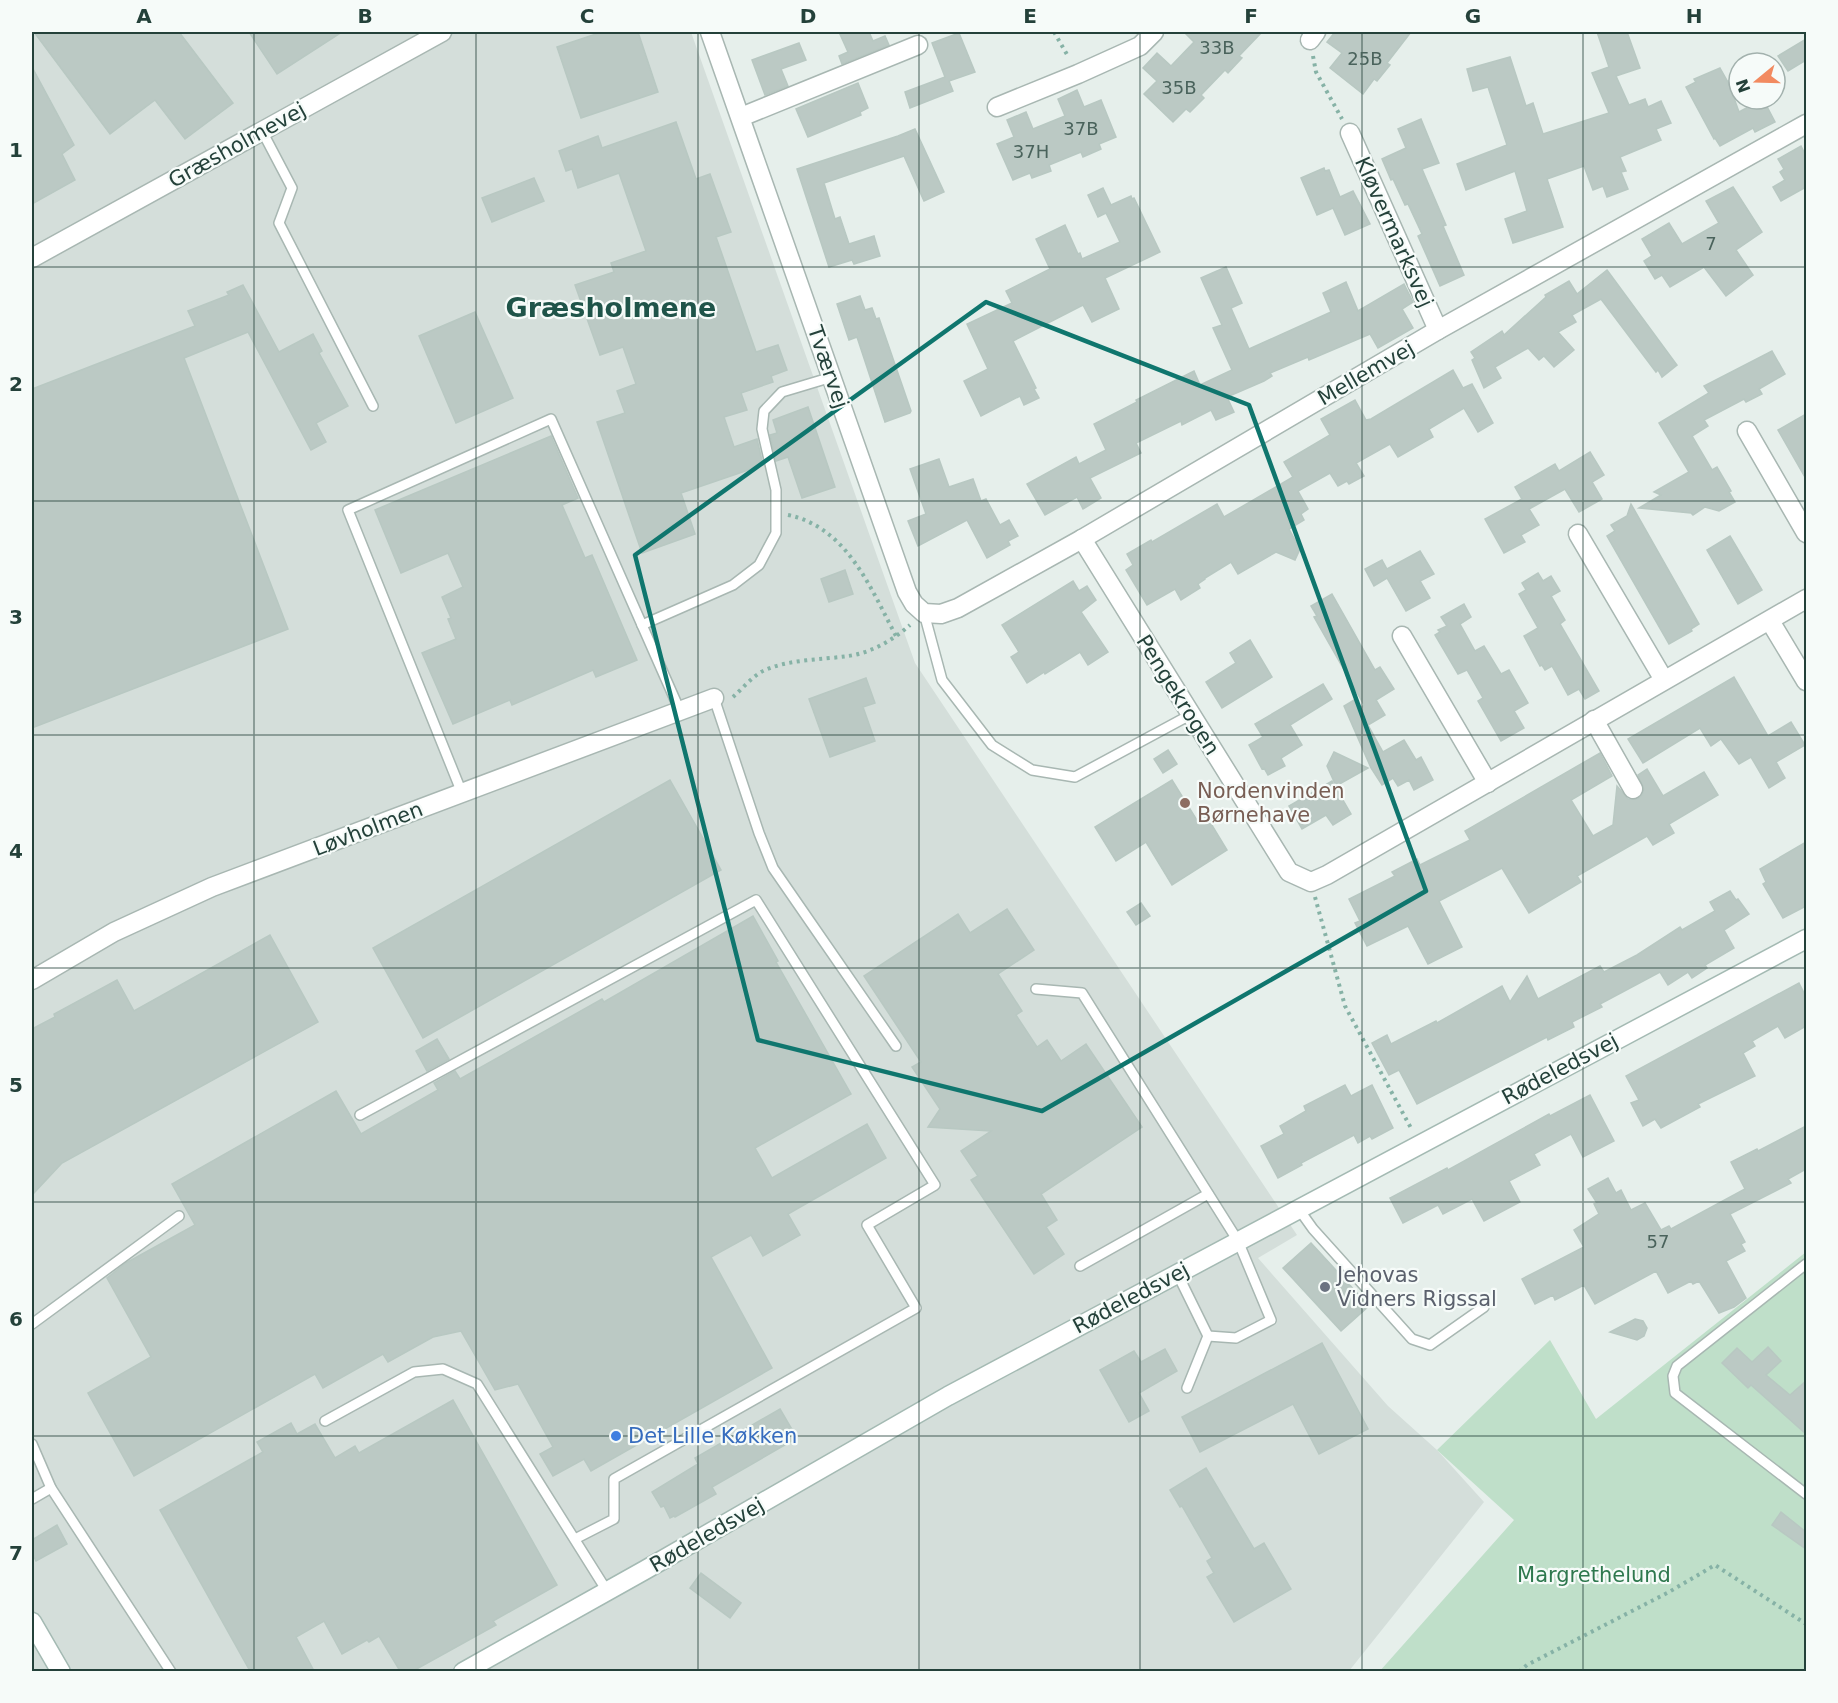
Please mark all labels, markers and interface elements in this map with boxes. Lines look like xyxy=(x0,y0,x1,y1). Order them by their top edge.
text: A xyxy=(136,4,152,28)
text: B xyxy=(357,4,373,28)
text: C xyxy=(580,4,594,28)
text: D xyxy=(800,4,816,28)
text: E xyxy=(1023,4,1037,28)
text: F xyxy=(1244,4,1258,28)
text: G xyxy=(1465,4,1481,28)
text: H xyxy=(1686,4,1702,28)
house number: 33B xyxy=(1199,37,1235,58)
house number: 25B xyxy=(1347,48,1383,69)
north arrow xyxy=(1727,51,1787,111)
text: N xyxy=(1732,76,1754,95)
house number: 35B xyxy=(1161,77,1197,98)
street label: Græsholmevej xyxy=(164,97,310,193)
house number: 37B xyxy=(1063,118,1099,139)
text: 1 xyxy=(9,138,23,162)
house number: 37H xyxy=(1013,141,1049,162)
street label: Kløvermarksvej xyxy=(1350,153,1438,311)
house number: 7 xyxy=(1705,233,1717,254)
district label: Græsholmene xyxy=(506,292,716,323)
street label: Tværvej xyxy=(802,322,853,411)
street label: Mellemvej xyxy=(1314,336,1418,410)
text: 2 xyxy=(9,372,23,396)
text: 3 xyxy=(9,605,23,629)
street label: Pengekrogen xyxy=(1131,630,1225,760)
place label: Nordenvinden Børnehave xyxy=(1197,779,1345,827)
marker: Nordenvinden Børnehave xyxy=(1178,796,1192,810)
street label: Løvholmen xyxy=(310,797,426,861)
text: 4 xyxy=(9,839,23,863)
street label: Rødeledsvej xyxy=(1498,1028,1622,1110)
text: 5 xyxy=(9,1073,23,1097)
house number: 57 xyxy=(1647,1231,1669,1252)
street label: Rødeledsvej xyxy=(1069,1257,1193,1339)
place label: Jehovas Vidners Rigssal xyxy=(1335,1263,1497,1311)
marker: Jehovas Vidners Rigssal xyxy=(1318,1280,1332,1294)
text: 6 xyxy=(9,1307,23,1331)
place label: Det Lille Køkken xyxy=(628,1424,797,1448)
marker: Det Lille Køkken xyxy=(609,1429,623,1443)
street label: Rødeledsvej xyxy=(646,1493,768,1577)
text: 7 xyxy=(9,1541,23,1565)
park label: Margrethelund xyxy=(1517,1563,1671,1587)

